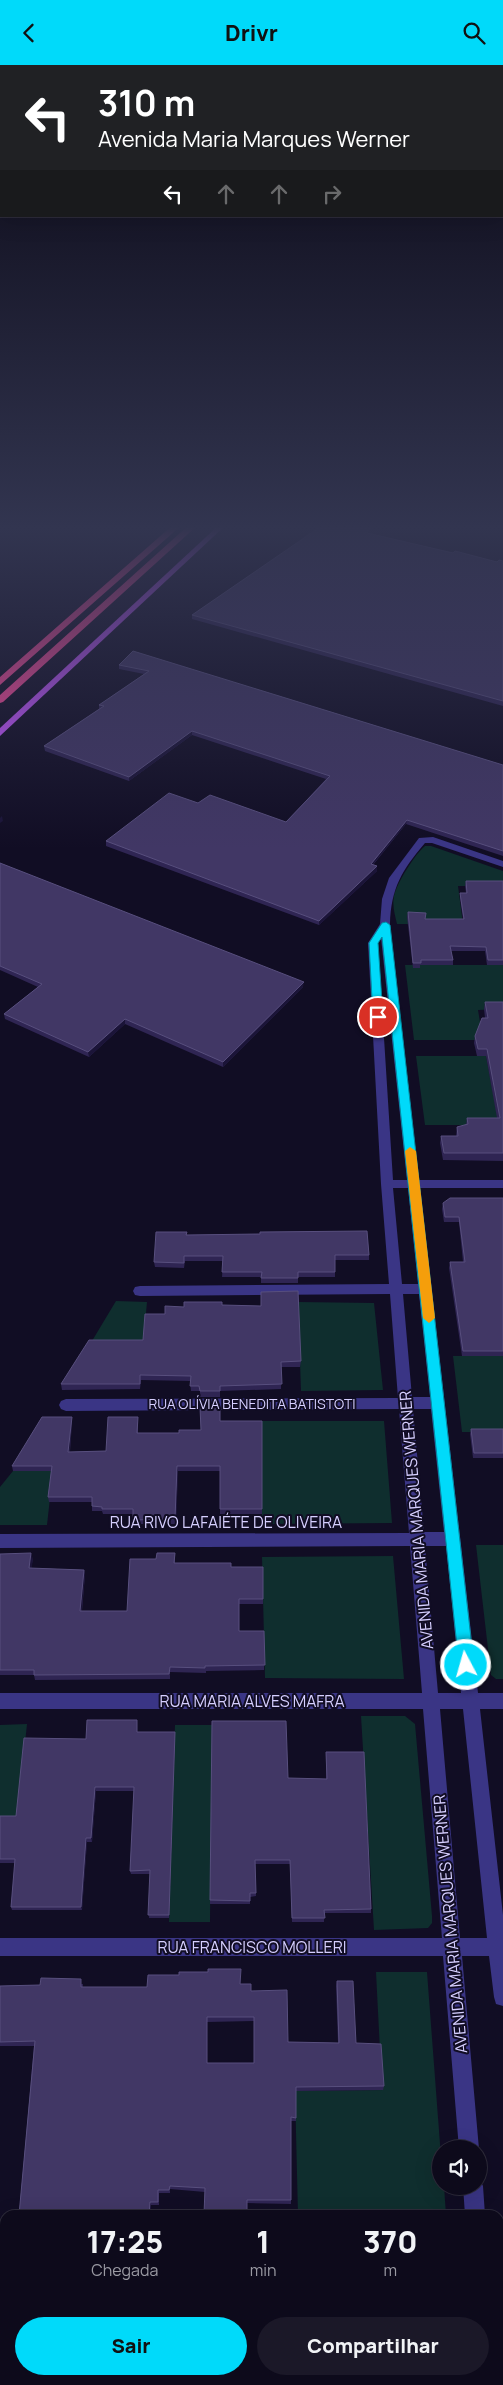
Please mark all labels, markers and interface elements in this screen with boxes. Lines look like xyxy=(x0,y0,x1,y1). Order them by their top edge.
text: Drivr xyxy=(225,18,278,48)
icon: back xyxy=(15,19,43,47)
icon: search xyxy=(460,19,488,47)
text: 310 m xyxy=(98,79,195,127)
icon: left xyxy=(15,85,80,150)
text: Avenida Maria Marques Werner xyxy=(98,124,410,154)
icon: left xyxy=(159,180,187,208)
icon: ahead xyxy=(212,180,240,208)
icon: ahead xyxy=(265,180,293,208)
icon: right xyxy=(318,180,346,208)
pin xyxy=(357,996,399,1038)
icon: arrive xyxy=(364,1003,392,1031)
street label: AVENIDA MARIA MARQUES WERNER xyxy=(394,1390,438,1650)
street label: RUA OLÍVIA BENEDITA BATISTOTI xyxy=(148,1394,356,1413)
street label: RUA RIVO LAFAIÉTE DE OLIVEIRA xyxy=(110,1511,342,1533)
position arrow xyxy=(439,1638,491,1690)
street label: RUA MARIA ALVES MAFRA xyxy=(159,1690,345,1712)
street label: AVENIDA MARIA MARQUES WERNER xyxy=(428,1794,472,2054)
street label: RUA FRANCISCO MOLLERI xyxy=(158,1936,346,1958)
map controls xyxy=(432,2140,487,2195)
button: sound xyxy=(432,2140,487,2195)
text: 17:25 xyxy=(87,2221,163,2262)
text: 1 xyxy=(256,2221,270,2262)
text: 370 xyxy=(363,2221,417,2262)
text: Chegada xyxy=(91,2259,158,2281)
text: min xyxy=(250,2259,276,2281)
text: m xyxy=(383,2259,397,2281)
button: Sair xyxy=(15,2317,247,2375)
button: Compartilhar xyxy=(257,2317,489,2375)

